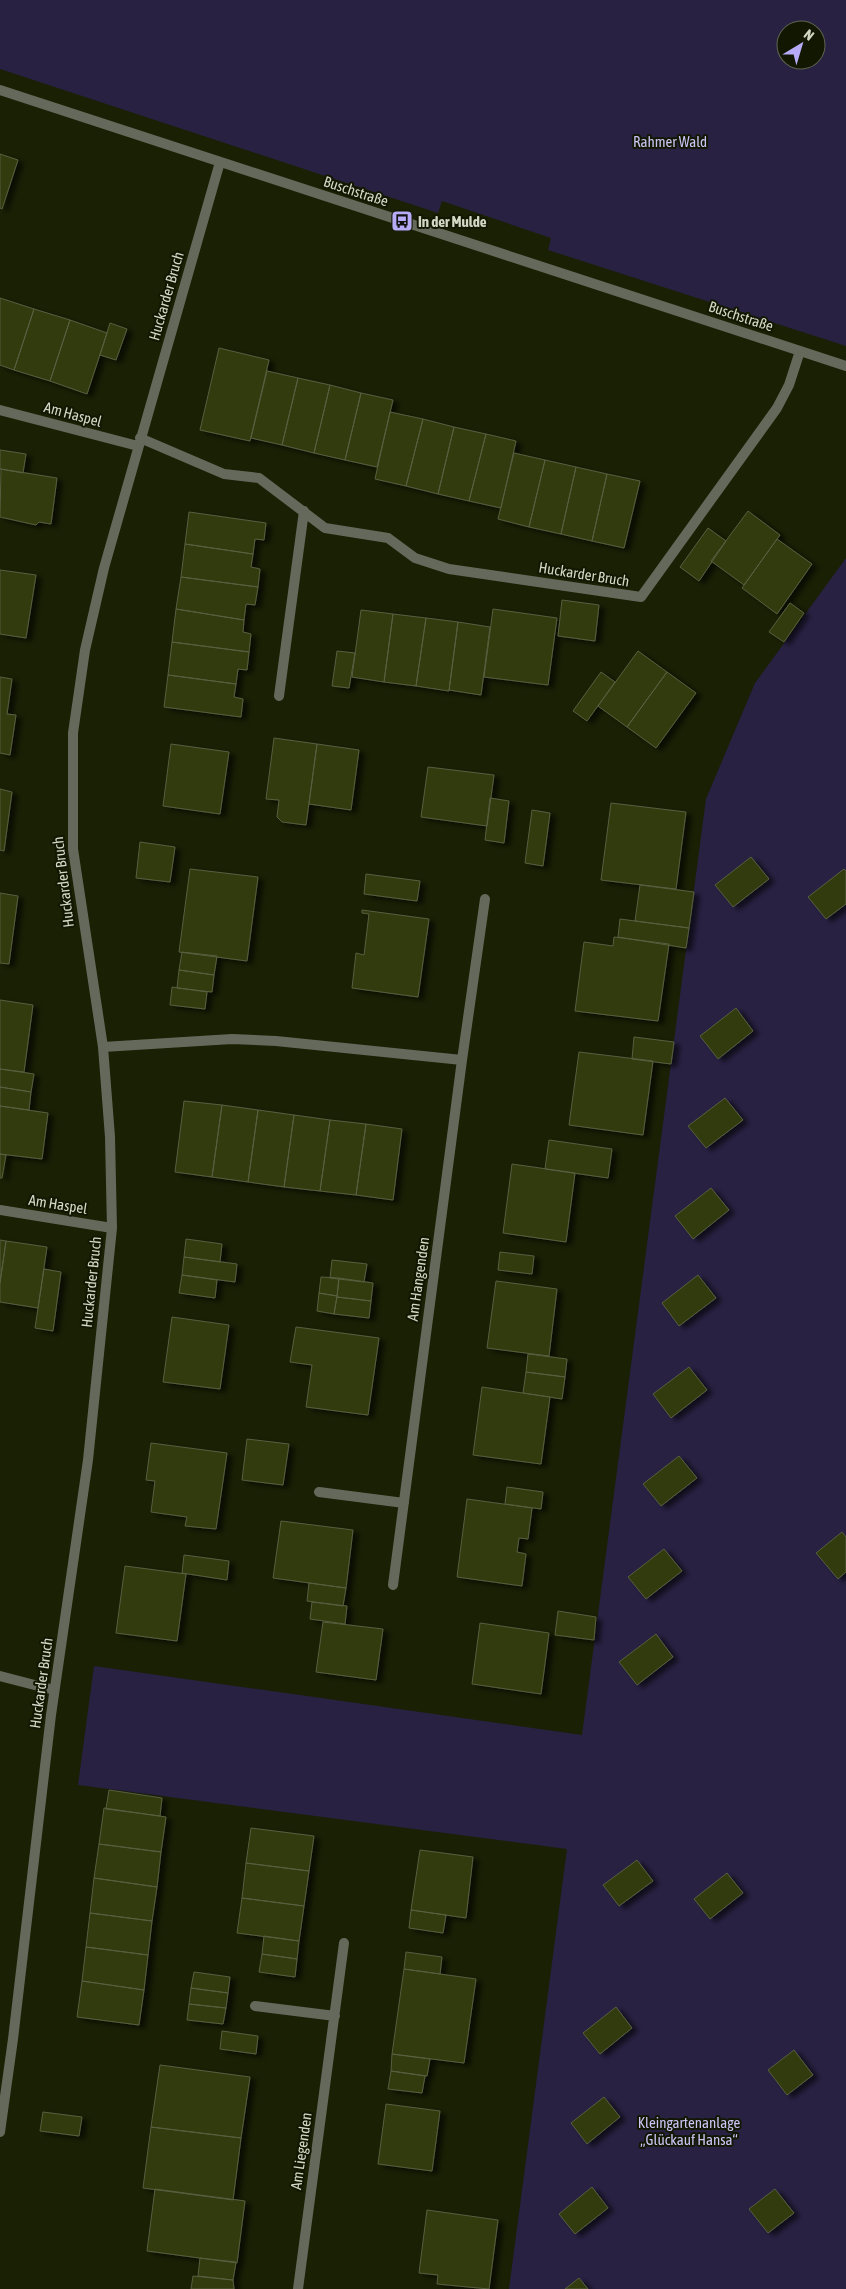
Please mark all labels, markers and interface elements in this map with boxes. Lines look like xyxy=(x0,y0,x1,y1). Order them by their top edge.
north arrow xyxy=(776,20,826,70)
text: N xyxy=(801,26,817,44)
park label: Rahmer Wald xyxy=(633,133,707,150)
street label: Buschstraße xyxy=(321,173,391,210)
bus stop icon: In der Mulde xyxy=(390,209,414,233)
place label: In der Mulde xyxy=(418,213,487,230)
street label: Huckarder Bruch xyxy=(145,250,187,342)
street label: Buschstraße xyxy=(706,298,776,335)
street label: Am Haspel xyxy=(42,398,104,430)
street label: Huckarder Bruch xyxy=(537,558,631,590)
street label: Huckarder Bruch xyxy=(49,836,77,928)
street label: Am Haspel xyxy=(27,1191,89,1217)
street label: Huckarder Bruch xyxy=(78,1236,104,1328)
street label: Am Hangenden xyxy=(404,1236,432,1322)
street label: Huckarder Bruch xyxy=(26,1636,56,1730)
street label: Am Liegenden xyxy=(287,2111,315,2191)
park label: Kleingartenanlage „Glückauf Hansa“ xyxy=(638,2114,740,2148)

